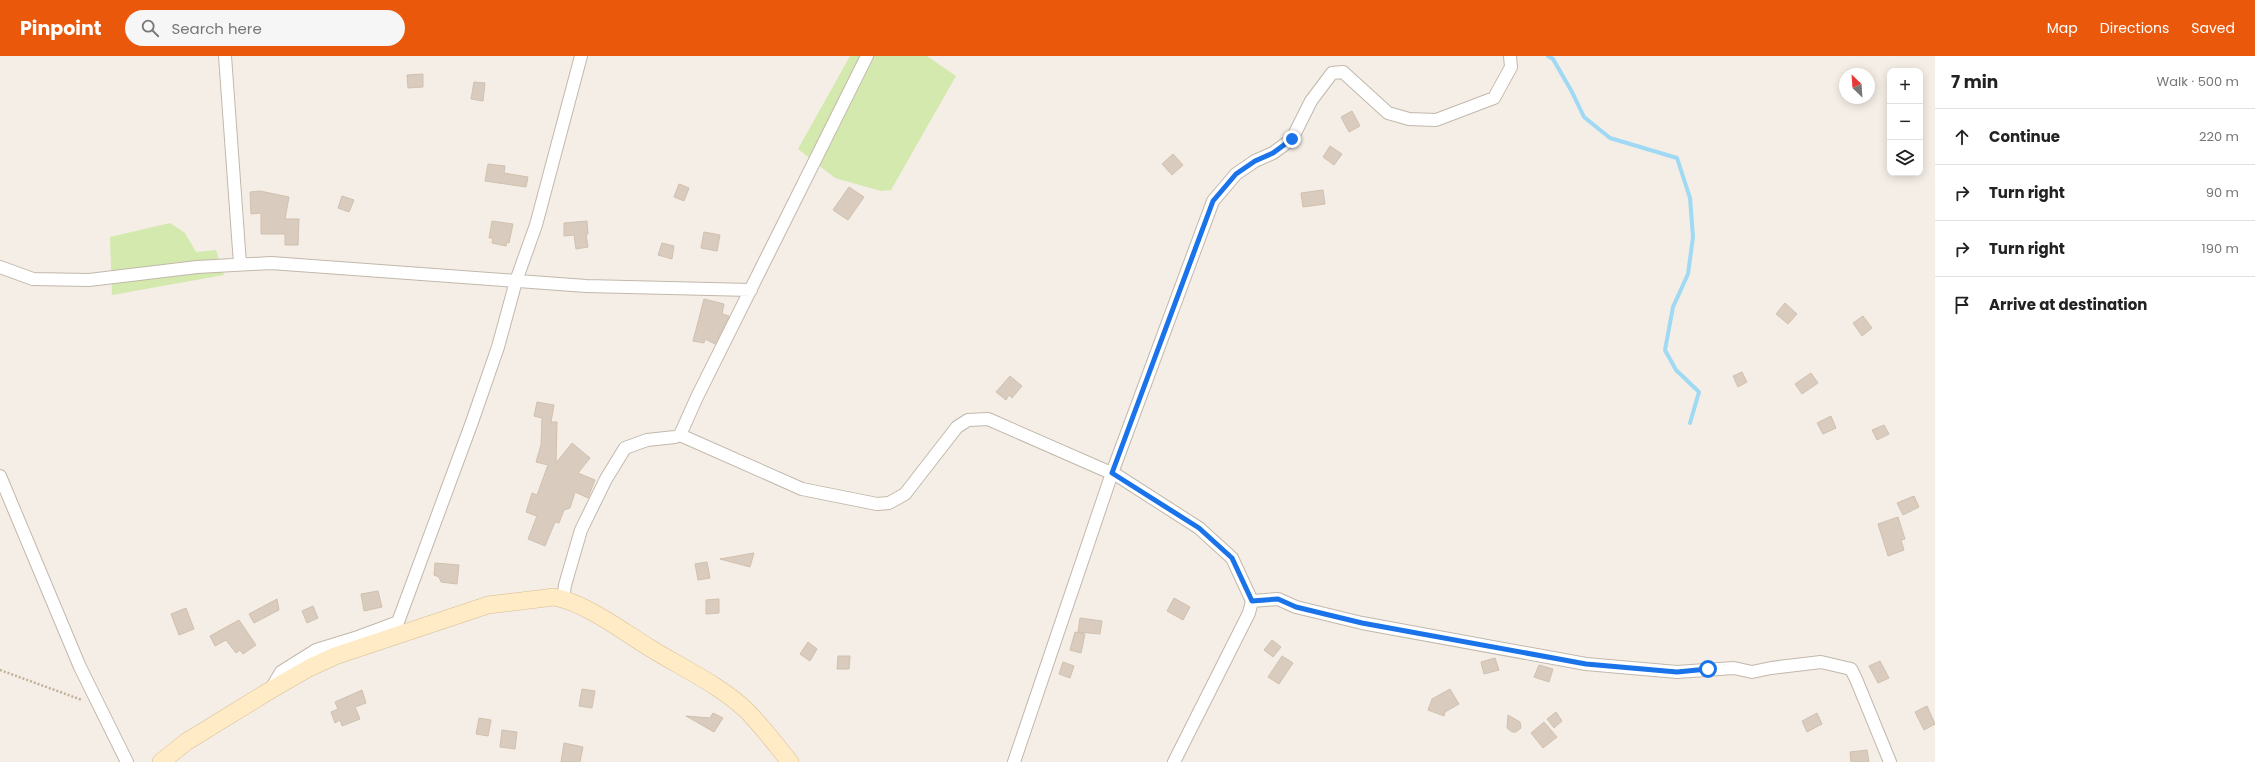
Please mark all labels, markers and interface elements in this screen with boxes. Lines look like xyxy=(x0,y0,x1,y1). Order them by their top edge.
search box xyxy=(125,10,405,46)
text: Pinpoint xyxy=(20,15,101,42)
icon: search xyxy=(139,17,161,39)
text: Search here xyxy=(171,18,262,39)
text: Map xyxy=(2047,18,2078,38)
text: Directions xyxy=(2100,18,2169,38)
text: Saved xyxy=(2191,18,2235,38)
north arrow xyxy=(1839,68,1875,104)
map controls xyxy=(1887,68,1923,176)
button: + xyxy=(1887,68,1923,104)
text: 7 min xyxy=(1951,70,1998,94)
text: Walk · 500 m xyxy=(2157,72,2239,91)
button: − xyxy=(1887,104,1923,140)
icon: ahead xyxy=(1951,126,1973,148)
text: Continue xyxy=(1989,126,2060,147)
text: 220 m xyxy=(2199,127,2239,146)
route end xyxy=(1283,130,1301,148)
button: layers xyxy=(1887,140,1923,176)
icon: right xyxy=(1951,182,1973,204)
text: Turn right xyxy=(1989,182,2065,203)
text: 90 m xyxy=(2206,183,2239,202)
icon: right xyxy=(1951,238,1973,260)
text: Turn right xyxy=(1989,238,2065,259)
text: 190 m xyxy=(2202,239,2239,258)
icon: arrive xyxy=(1951,294,1973,316)
text: Arrive at destination xyxy=(1989,294,2147,315)
route start xyxy=(1699,660,1717,678)

